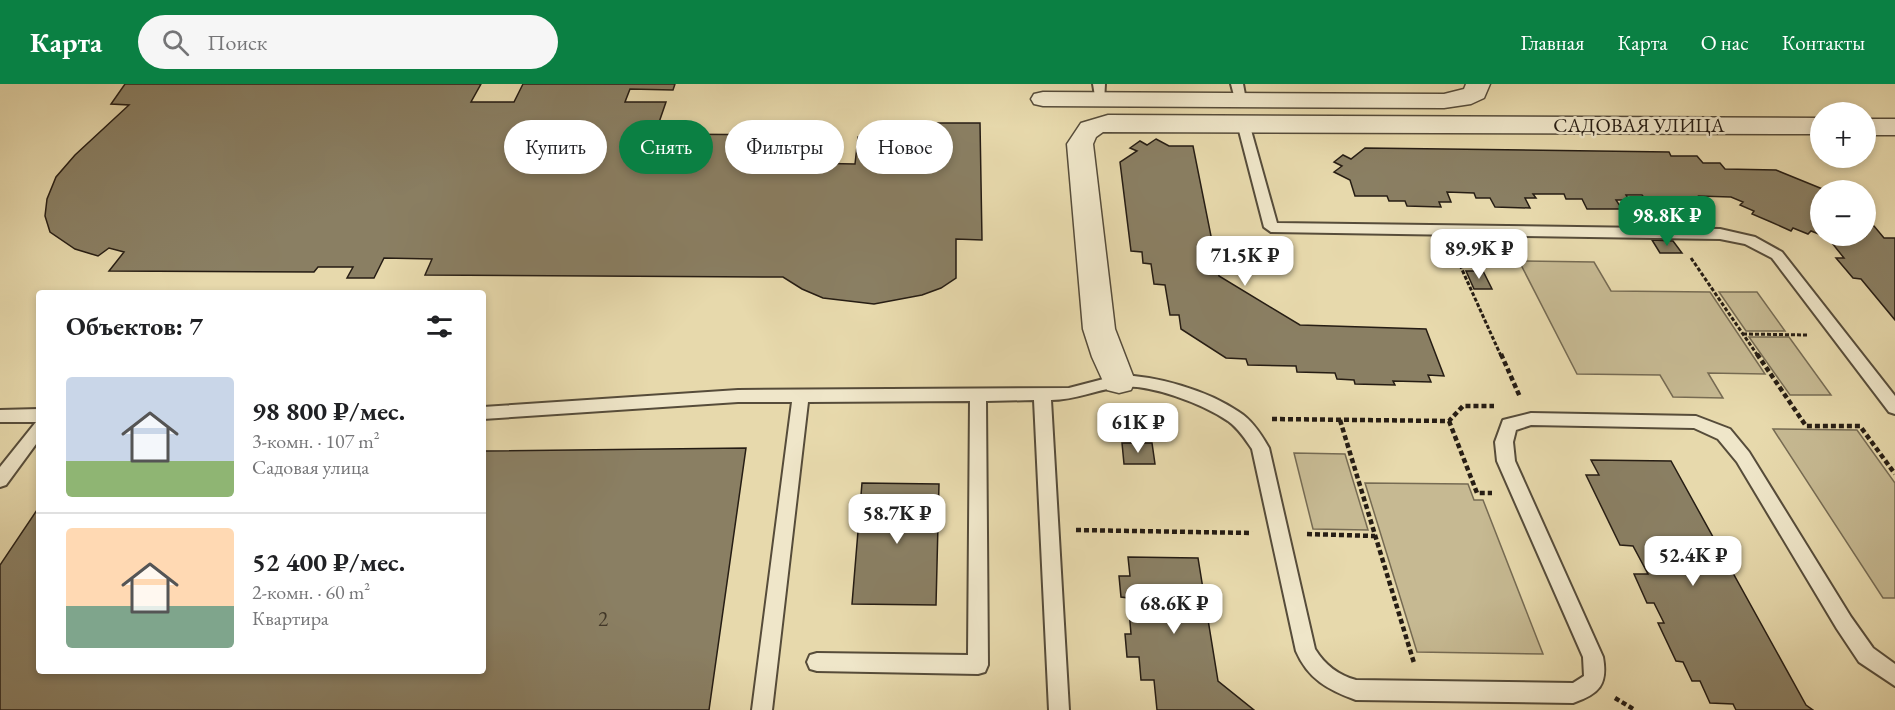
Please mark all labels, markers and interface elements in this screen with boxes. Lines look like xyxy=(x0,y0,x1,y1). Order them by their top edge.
search box xyxy=(138,15,558,69)
text: Карта xyxy=(30,24,102,60)
icon: search xyxy=(159,26,192,59)
text: Поиск xyxy=(207,28,267,57)
text: Главная xyxy=(1520,29,1584,56)
text: Карта xyxy=(1617,29,1668,56)
text: О нас xyxy=(1701,29,1749,56)
text: Контакты xyxy=(1782,29,1865,56)
map controls xyxy=(1810,102,1876,246)
button: + xyxy=(1810,102,1876,168)
street label: САДОВАЯ УЛИЦА xyxy=(1553,112,1725,138)
chip: Купить xyxy=(504,120,607,174)
chip: Снять xyxy=(619,120,713,174)
chip: Фильтры xyxy=(725,120,844,174)
chip: Новое xyxy=(856,120,953,174)
button: − xyxy=(1810,180,1876,246)
pin: 98.8K ₽ xyxy=(1612,196,1722,247)
text: 98.8K ₽ xyxy=(1633,202,1701,228)
pin: 89.9K ₽ xyxy=(1424,229,1534,280)
text: 89.9K ₽ xyxy=(1445,235,1513,261)
pin: 71.5K ₽ xyxy=(1190,236,1300,287)
text: 71.5K ₽ xyxy=(1211,242,1279,268)
text: Объектов: 7 xyxy=(66,309,203,343)
icon: filters xyxy=(423,310,456,343)
text: 98 800 ₽/мес. xyxy=(252,394,405,428)
icon: home xyxy=(114,401,186,473)
pin: 61K ₽ xyxy=(1096,403,1180,454)
text: 61K ₽ xyxy=(1111,409,1165,435)
text: 3-комн. · 107 m² xyxy=(252,428,380,454)
text: Садовая улица xyxy=(252,454,369,480)
pin: 58.7K ₽ xyxy=(842,494,952,545)
text: 58.7K ₽ xyxy=(863,500,931,526)
pin: 52.4K ₽ xyxy=(1638,536,1748,587)
text: 52.4K ₽ xyxy=(1659,542,1727,568)
text: 52 400 ₽/мес. xyxy=(252,545,405,579)
icon: home xyxy=(114,552,186,624)
text: 2-комн. · 60 m² xyxy=(252,579,370,605)
pin: 68.6K ₽ xyxy=(1119,584,1229,635)
text: 68.6K ₽ xyxy=(1140,590,1208,616)
text: Квартира xyxy=(252,605,329,631)
house number: 2 xyxy=(598,605,608,632)

